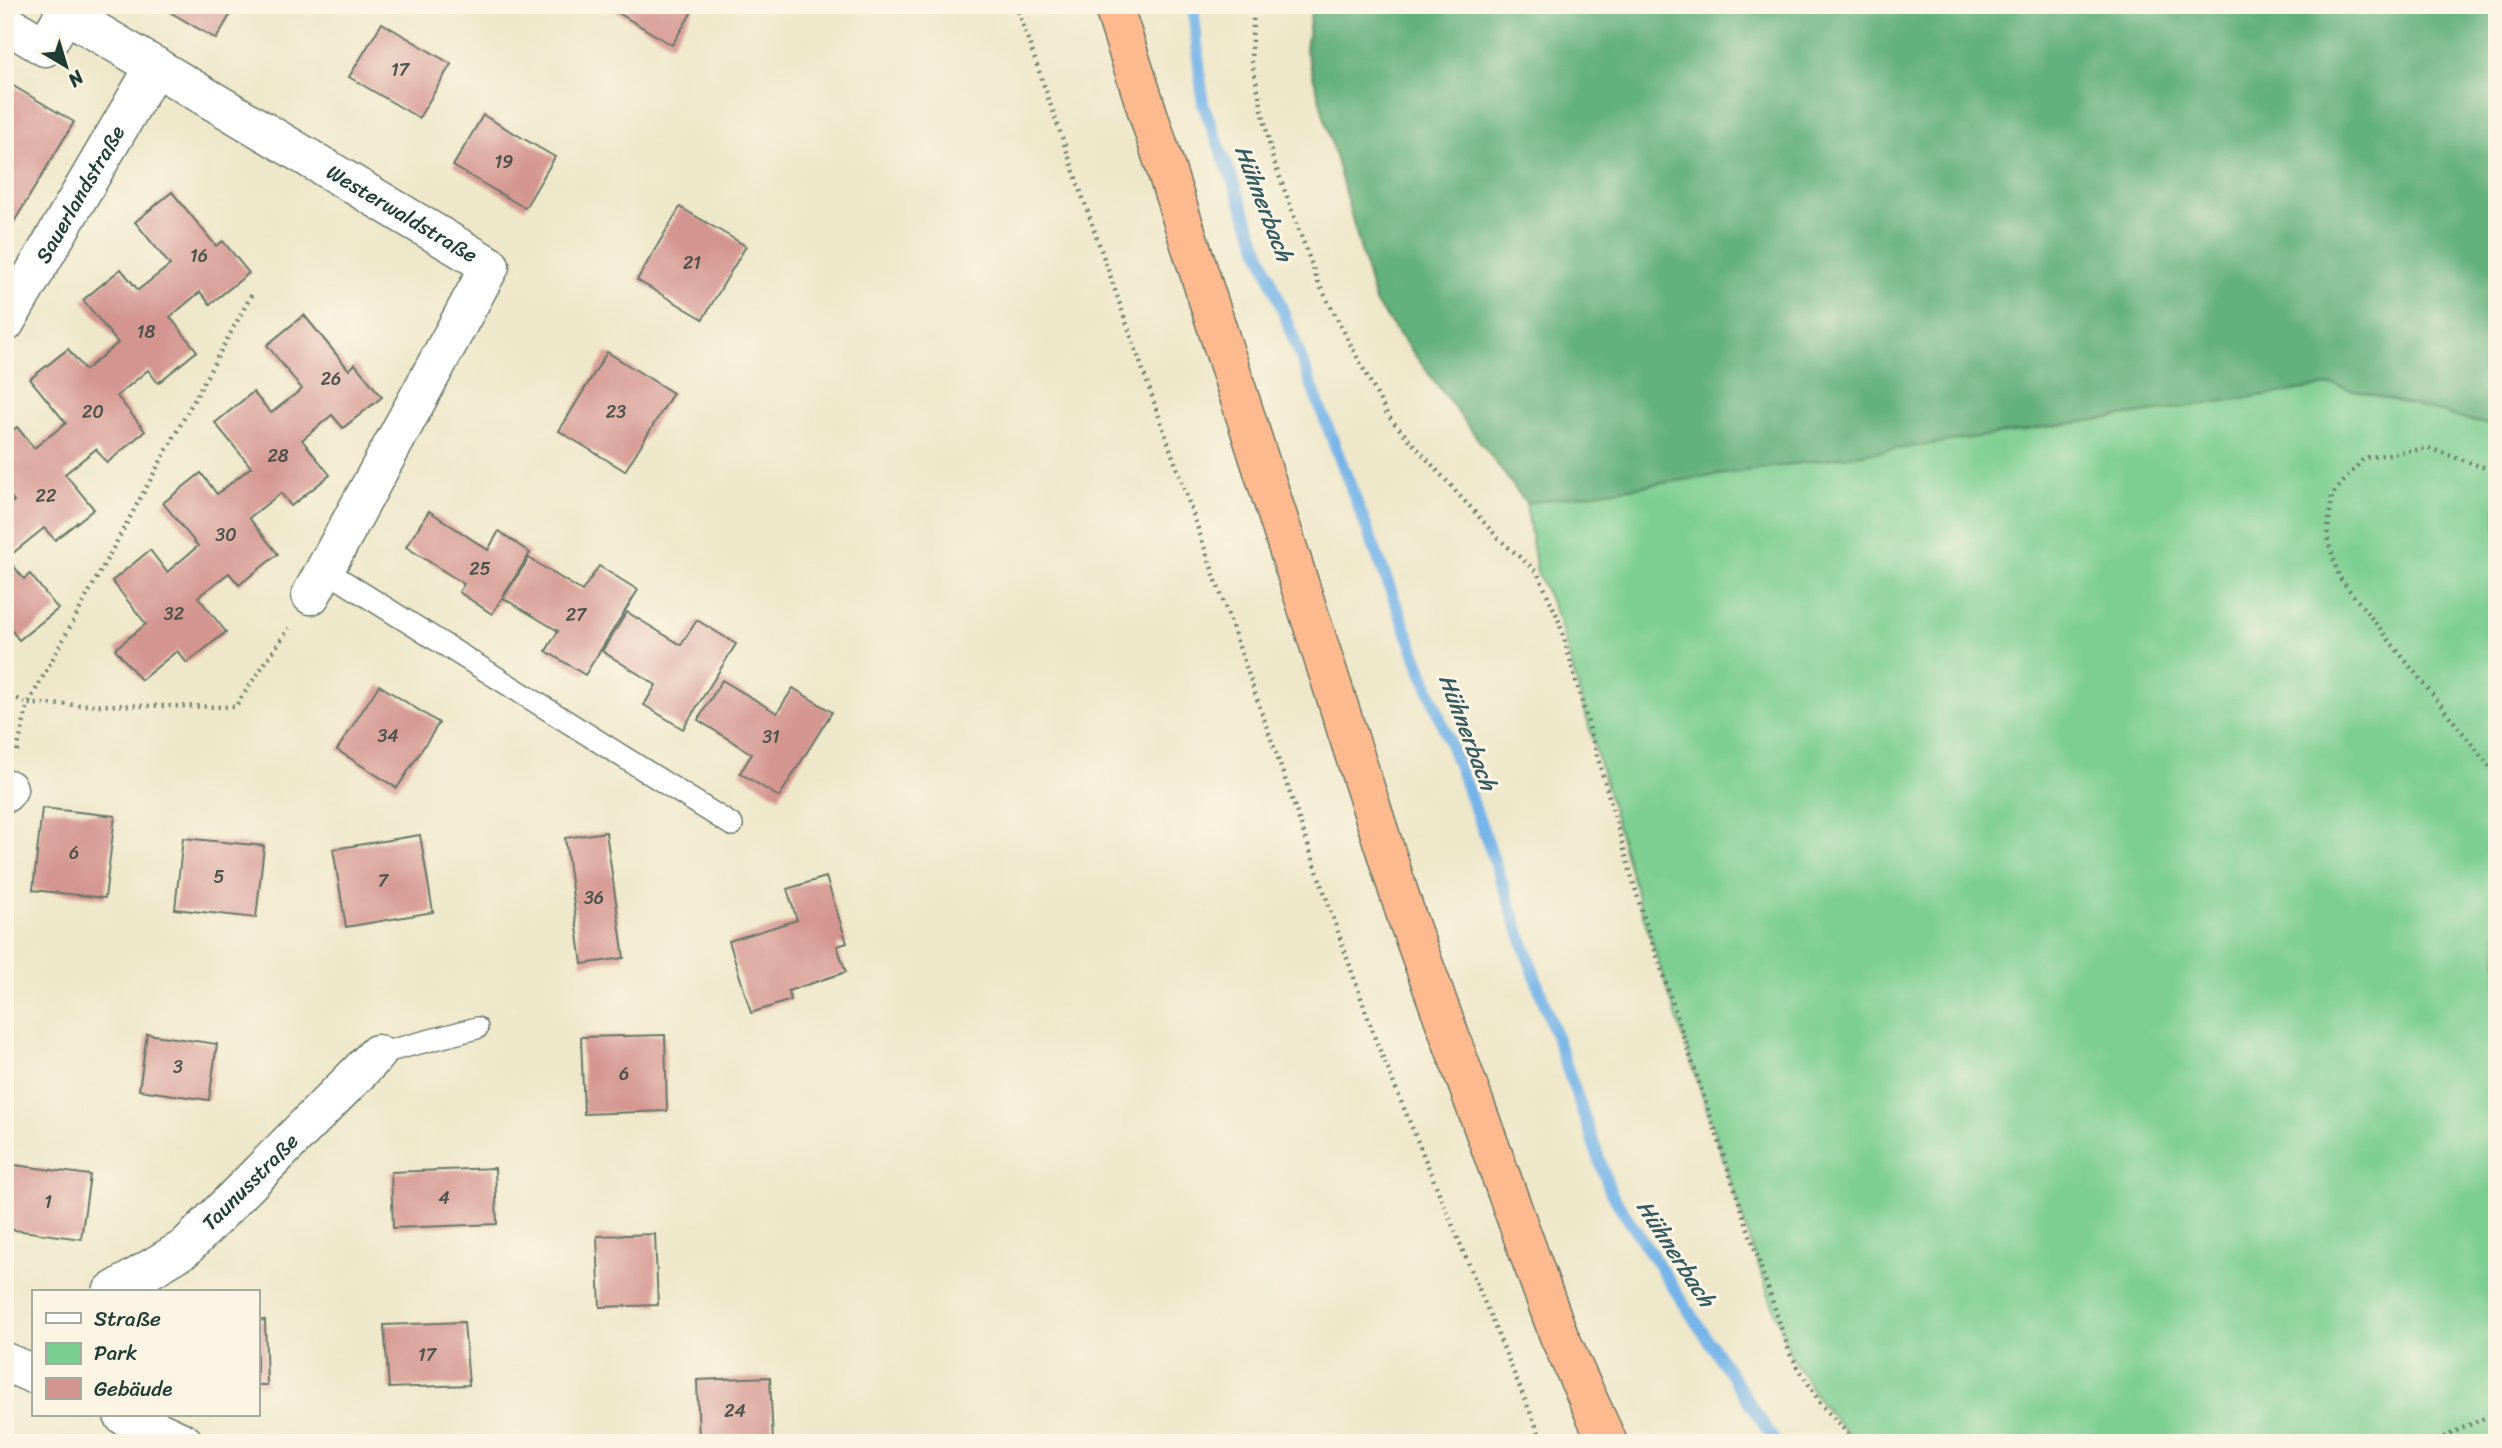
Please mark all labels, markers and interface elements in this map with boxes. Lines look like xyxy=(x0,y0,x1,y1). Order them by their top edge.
north arrow xyxy=(32,32,102,102)
house number: 17 xyxy=(391,54,411,86)
text: N xyxy=(60,61,92,97)
street label: Sauerlandstraße xyxy=(25,118,136,271)
water label: Hühnerbach xyxy=(1223,139,1305,269)
house number: 19 xyxy=(495,146,513,178)
street label: Westerwaldstraße xyxy=(319,154,485,274)
house number: 16 xyxy=(190,240,208,272)
house number: 21 xyxy=(683,247,701,279)
house number: 18 xyxy=(137,316,155,348)
house number: 26 xyxy=(321,363,341,395)
house number: 20 xyxy=(82,396,104,428)
house number: 23 xyxy=(606,396,626,428)
house number: 28 xyxy=(267,440,289,472)
house number: 22 xyxy=(36,480,56,512)
house number: 30 xyxy=(215,519,237,551)
house number: 25 xyxy=(469,553,491,585)
house number: 32 xyxy=(164,598,184,630)
house number: 27 xyxy=(566,599,588,631)
water label: Hühnerbach xyxy=(1427,668,1509,798)
house number: 34 xyxy=(377,720,399,752)
house number: 31 xyxy=(762,721,780,753)
house number: 6 xyxy=(69,837,79,869)
house number: 5 xyxy=(214,861,225,893)
house number: 7 xyxy=(378,865,390,897)
house number: 36 xyxy=(584,882,604,914)
house number: 3 xyxy=(173,1051,183,1083)
house number: 6 xyxy=(619,1058,629,1090)
street label: Taunusstraße xyxy=(192,1124,308,1240)
house number: 4 xyxy=(438,1182,450,1214)
house number: 1 xyxy=(44,1186,52,1218)
water label: Hühnerbach xyxy=(1625,1191,1727,1317)
legend xyxy=(32,1290,259,1416)
text: Straße xyxy=(94,1300,161,1338)
text: Park xyxy=(94,1334,137,1372)
house number: 17 xyxy=(418,1339,438,1371)
text: Gebäude xyxy=(94,1370,172,1408)
house number: 24 xyxy=(724,1395,746,1427)

